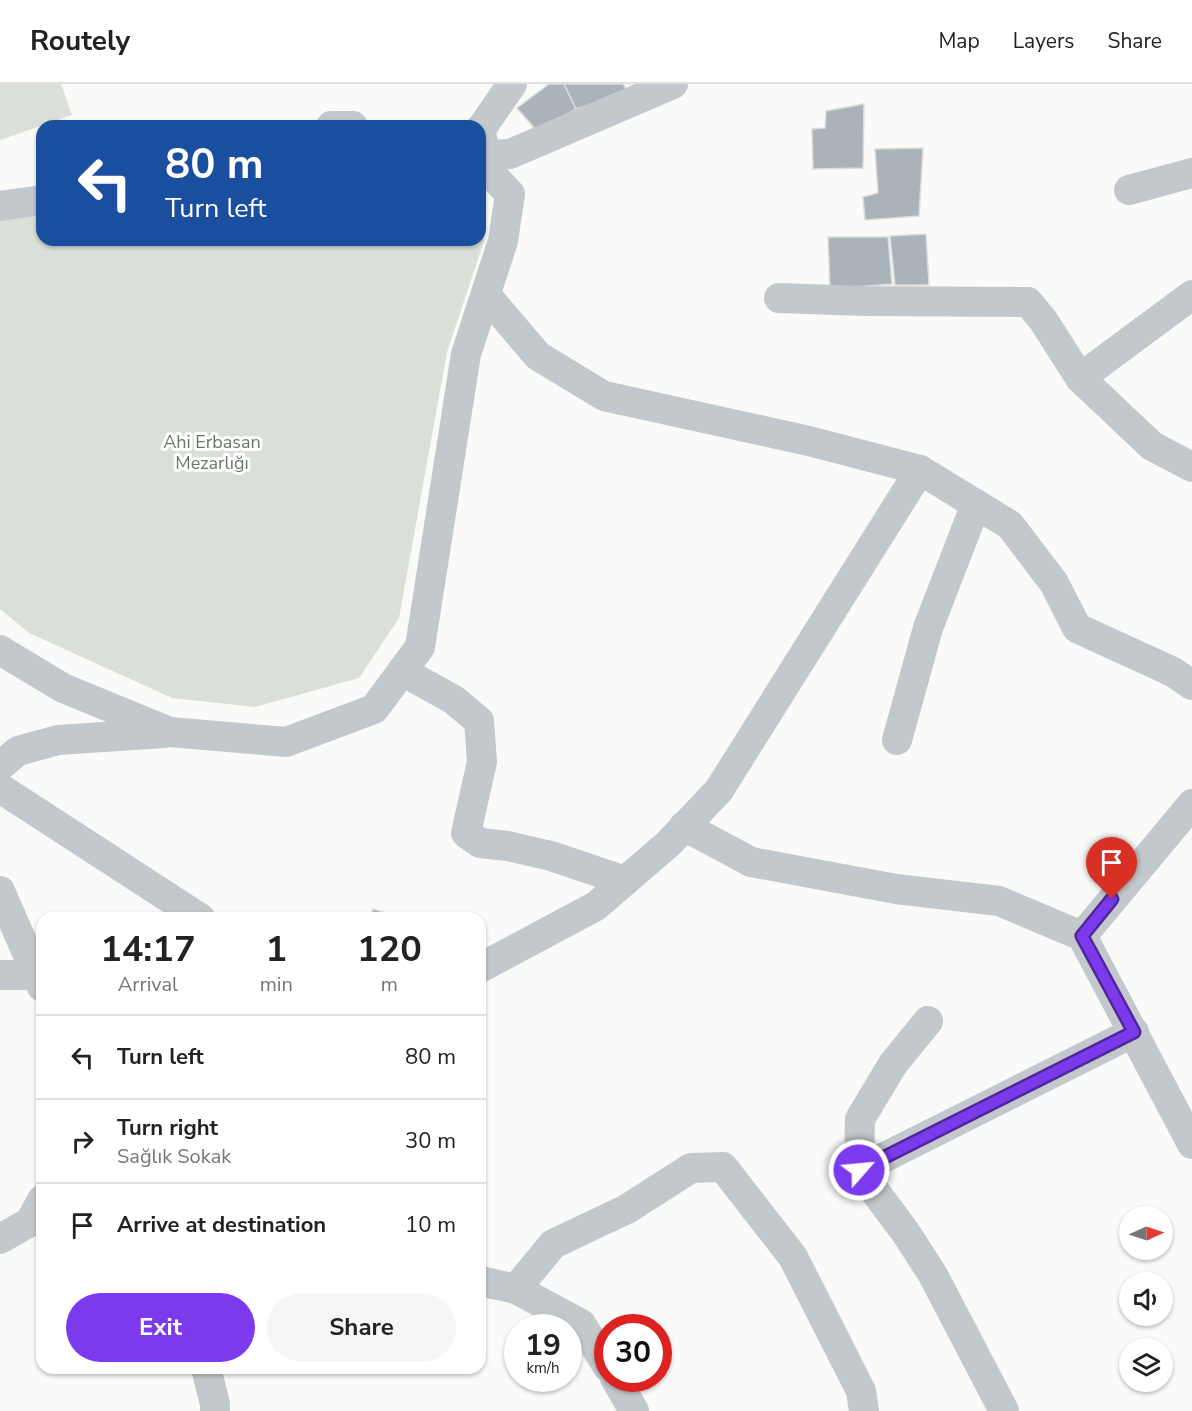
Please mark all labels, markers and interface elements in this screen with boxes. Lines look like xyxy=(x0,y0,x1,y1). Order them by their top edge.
text: Routely xyxy=(30,22,130,60)
text: Map xyxy=(938,27,980,55)
text: Layers xyxy=(1013,27,1074,55)
text: Share xyxy=(1107,27,1162,55)
text: 80 m xyxy=(165,136,264,193)
icon: left xyxy=(66,144,144,222)
text: Turn left xyxy=(165,190,266,227)
park label: Ahi Erbasan Mezarlığı xyxy=(163,430,261,475)
pin xyxy=(1086,837,1137,899)
icon: arrive xyxy=(1095,846,1128,879)
text: 14:17 xyxy=(100,925,196,974)
text: 1 xyxy=(265,925,287,974)
text: 120 xyxy=(357,925,422,974)
text: Arrival xyxy=(118,971,178,998)
text: min xyxy=(260,971,293,998)
text: m xyxy=(381,971,398,998)
icon: left xyxy=(66,1041,99,1074)
text: Turn left xyxy=(117,1042,204,1072)
text: 80 m xyxy=(405,1042,456,1072)
text: Turn right xyxy=(117,1113,218,1143)
icon: right xyxy=(66,1125,99,1158)
text: 30 m xyxy=(405,1126,456,1156)
position arrow xyxy=(827,1138,891,1202)
text: Sağlık Sokak xyxy=(117,1143,231,1170)
north arrow xyxy=(1119,1206,1173,1260)
map controls xyxy=(1119,1206,1173,1392)
icon: arrive xyxy=(66,1209,99,1242)
text: Arrive at destination xyxy=(117,1210,326,1240)
text: 10 m xyxy=(405,1210,456,1240)
button: sound xyxy=(1119,1272,1173,1326)
button: Exit xyxy=(66,1293,255,1362)
button: Share xyxy=(267,1293,456,1362)
speed limit sign: 30 xyxy=(594,1314,672,1392)
text: 19 xyxy=(525,1325,561,1366)
button: layers xyxy=(1119,1338,1173,1392)
text: km/h xyxy=(526,1358,560,1378)

